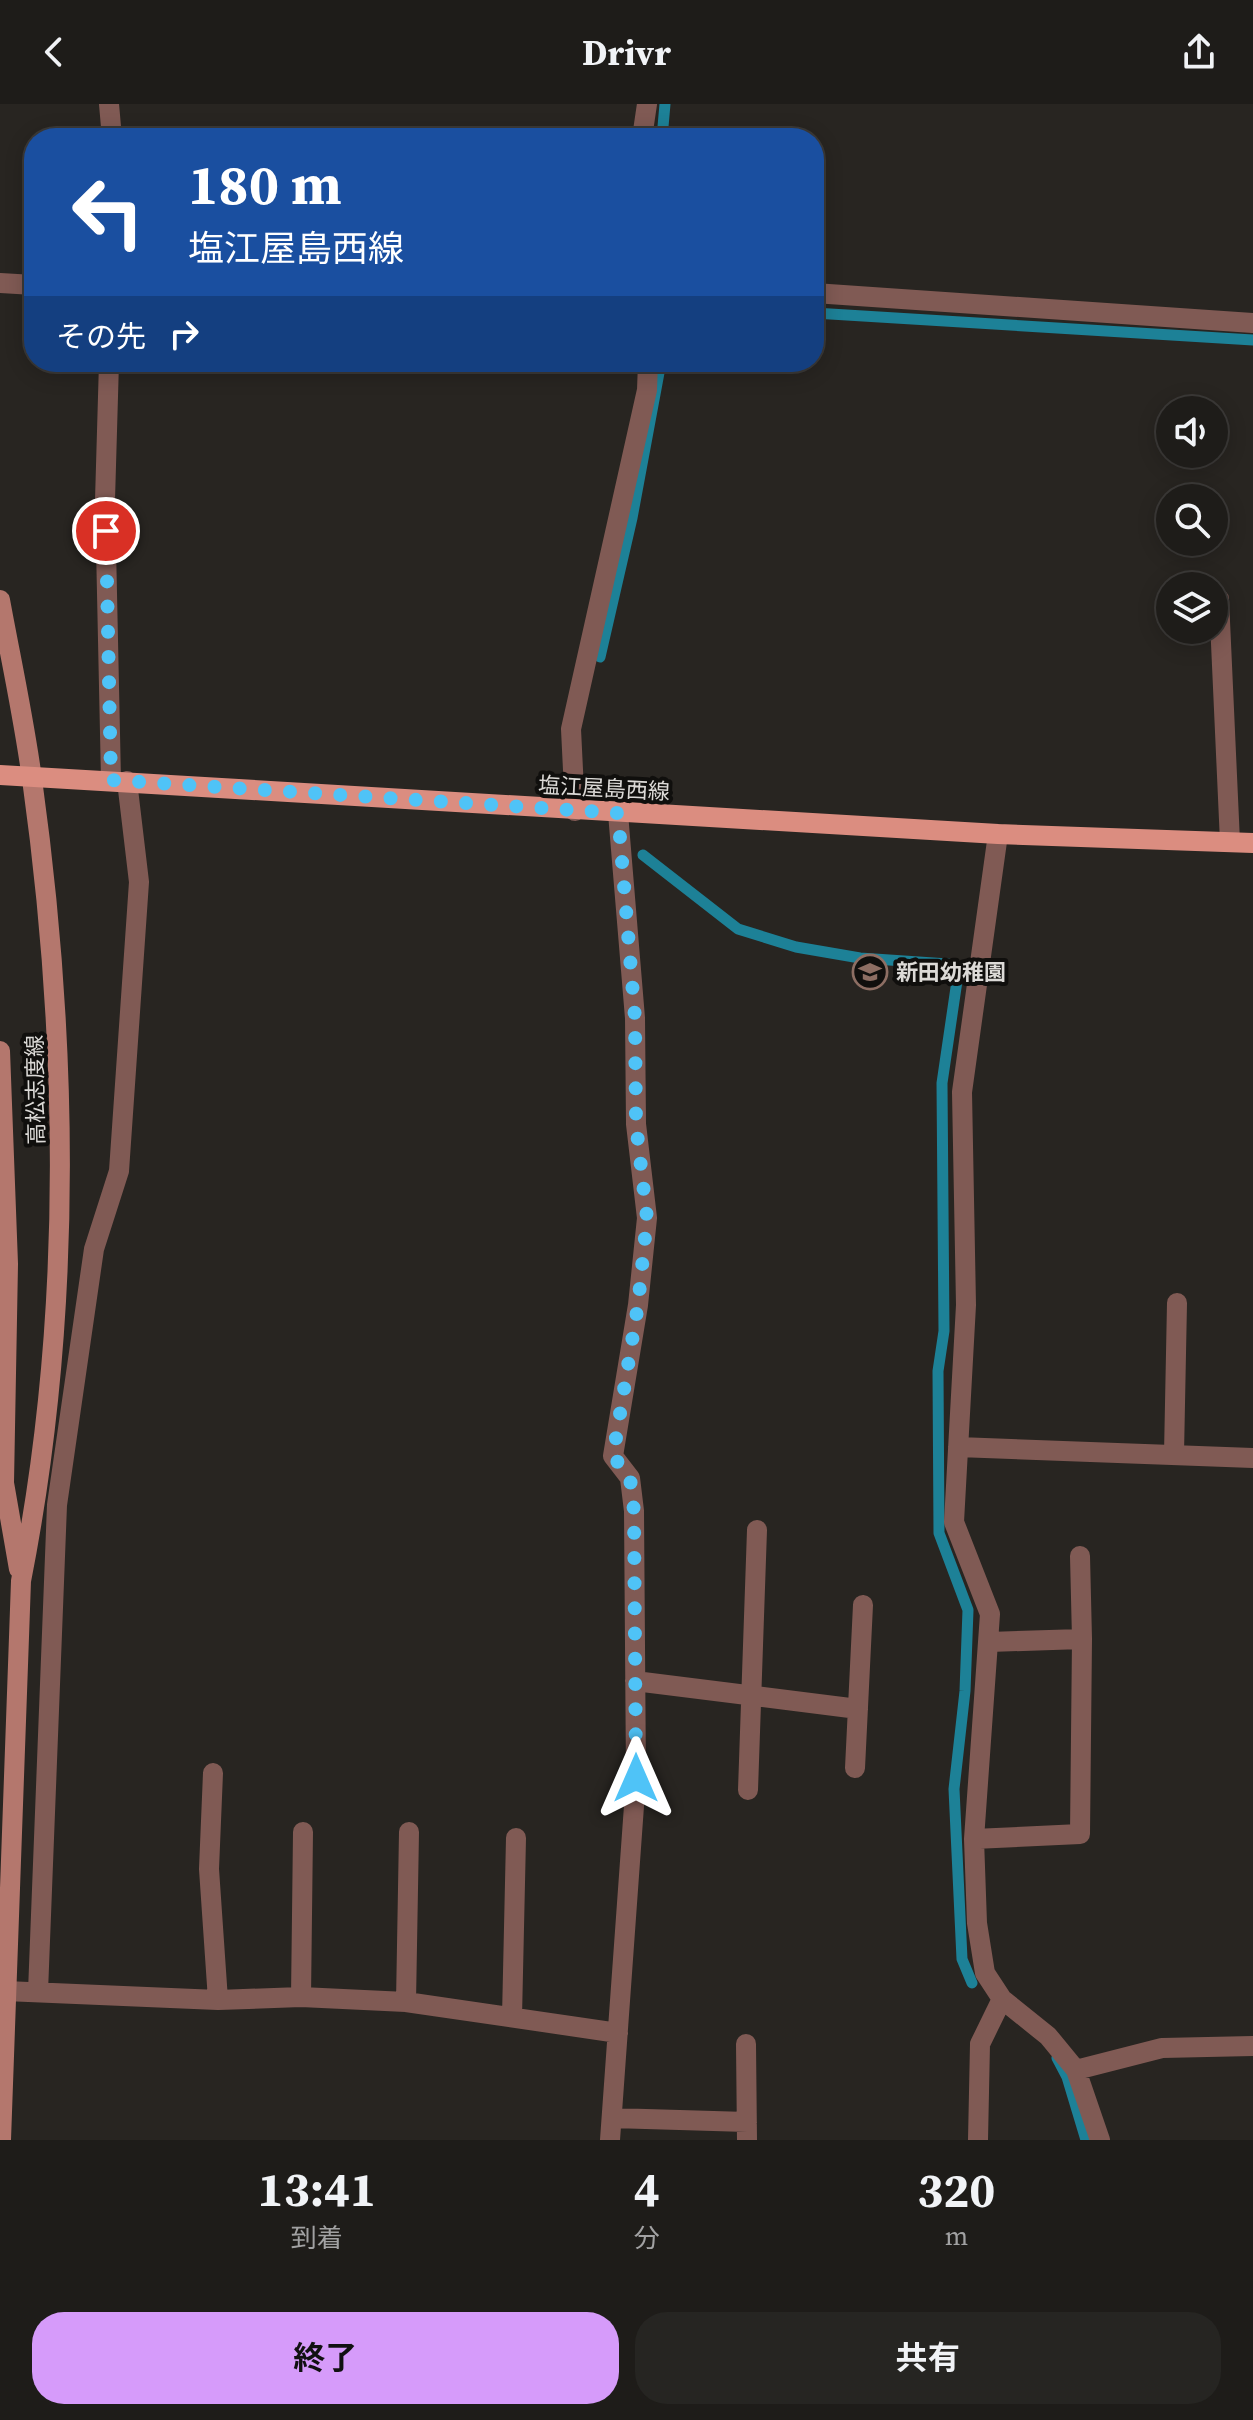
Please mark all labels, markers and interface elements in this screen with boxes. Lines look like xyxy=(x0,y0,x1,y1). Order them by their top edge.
text: Drivr xyxy=(582,28,671,77)
icon: back xyxy=(32,30,76,74)
icon: share xyxy=(1177,30,1221,74)
text: 180 m xyxy=(188,146,342,223)
icon: left xyxy=(56,160,160,264)
text: 塩江屋島西線 xyxy=(188,224,404,273)
icon: right xyxy=(162,312,206,356)
text: その先 xyxy=(56,316,146,357)
map controls xyxy=(1156,396,1228,644)
button: sound xyxy=(1156,396,1228,468)
button: search xyxy=(1156,484,1228,556)
pin xyxy=(72,497,140,565)
icon: arrive xyxy=(84,509,128,553)
button: layers xyxy=(1156,572,1228,644)
street label: 塩江屋島西線 xyxy=(537,770,671,806)
school or university icon: 新田幼稚園 xyxy=(851,953,889,991)
place label: 新田幼稚園 xyxy=(896,957,1006,987)
street label: 高松志度線 xyxy=(19,1035,51,1145)
position arrow xyxy=(594,1736,678,1820)
text: 13:41 xyxy=(258,2156,376,2222)
text: 4 xyxy=(634,2156,660,2222)
text: 320 xyxy=(917,2157,995,2223)
text: m xyxy=(945,2218,968,2254)
text: 到着 xyxy=(291,2220,343,2256)
text: 分 xyxy=(634,2220,660,2256)
button: 終了 xyxy=(32,2312,619,2404)
button: 共有 xyxy=(635,2312,1221,2404)

